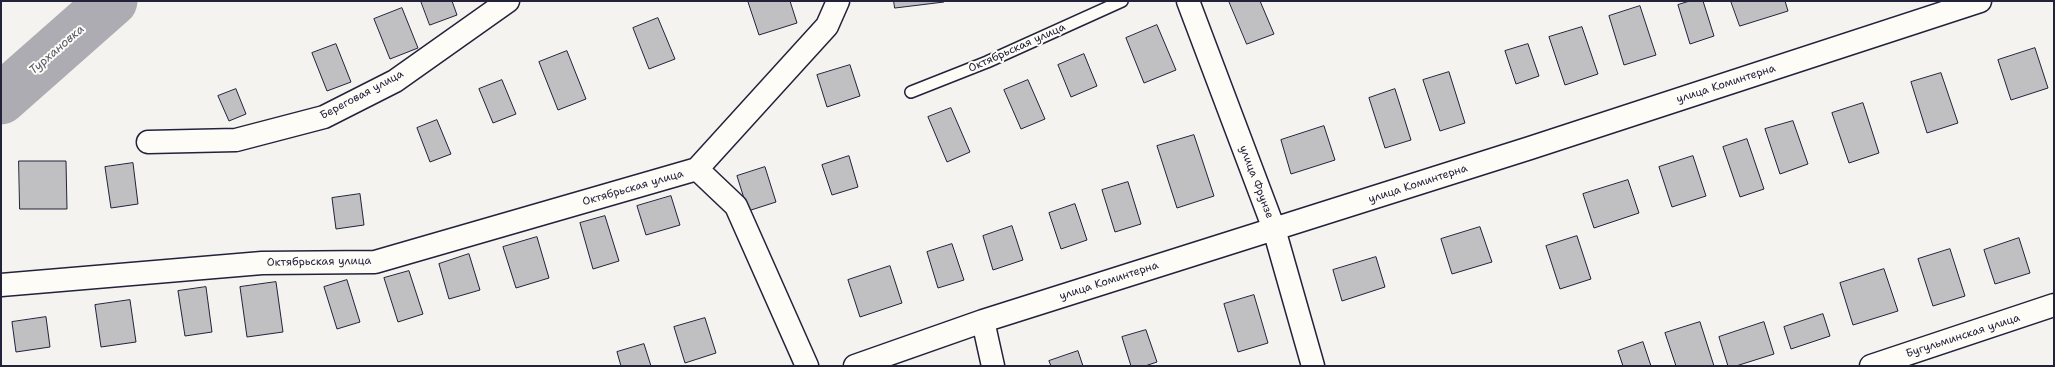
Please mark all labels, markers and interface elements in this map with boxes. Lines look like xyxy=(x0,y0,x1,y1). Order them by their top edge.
street label: Октябрьская улица xyxy=(966,21,1068,75)
water label: Турхановка xyxy=(27,22,87,78)
street label: улица Коминтерна xyxy=(1675,62,1777,106)
street label: Береговая улица xyxy=(318,67,406,123)
street label: улица Фрунзе xyxy=(1236,144,1276,220)
street label: улица Коминтерна xyxy=(1367,162,1469,206)
street label: Октябрьская улица xyxy=(581,167,685,209)
street label: Октябрьская улица xyxy=(267,254,371,270)
street label: улица Коминтерна xyxy=(1058,259,1160,303)
street label: Бугульминская улица xyxy=(1904,311,2022,361)

